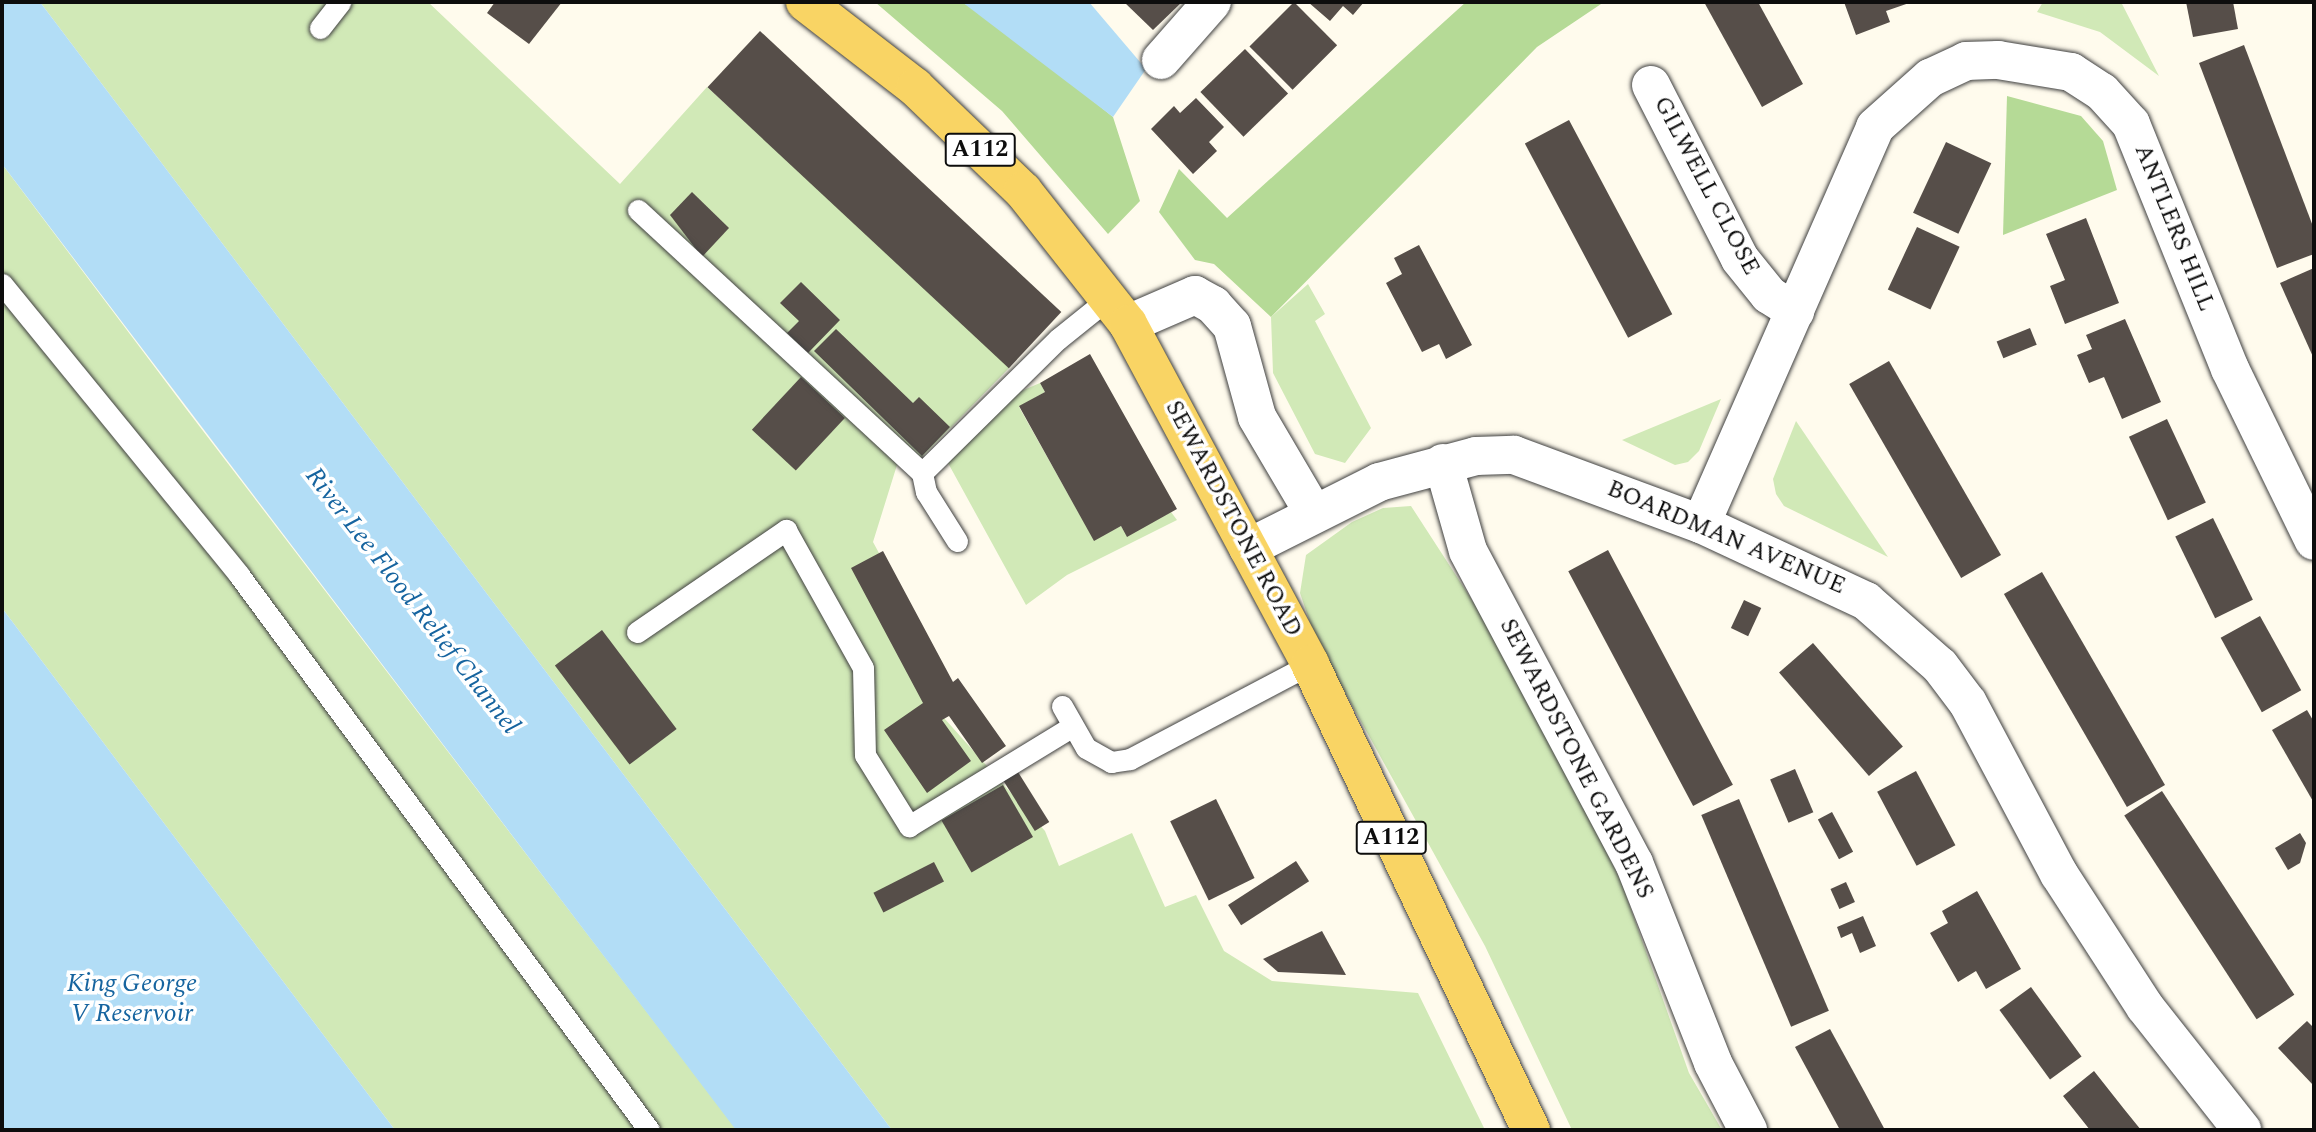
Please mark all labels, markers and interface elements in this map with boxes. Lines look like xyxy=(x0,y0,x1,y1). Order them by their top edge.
street label: GILWELL CLOSE xyxy=(1647,92,1765,280)
road number: A112 xyxy=(943,130,1017,169)
street label: ANTLERS HILL xyxy=(2127,140,2221,316)
street label: SEWARDSTONE ROAD xyxy=(1158,396,1308,642)
water label: River Lee Flood Relief Channel xyxy=(298,461,526,741)
street label: BOARDMAN AVENUE xyxy=(1602,475,1850,601)
street label: SEWARDSTONE GARDENS xyxy=(1493,614,1659,904)
road number: A112 xyxy=(1354,818,1428,858)
water label: King George V Reservoir xyxy=(67,968,197,1030)

